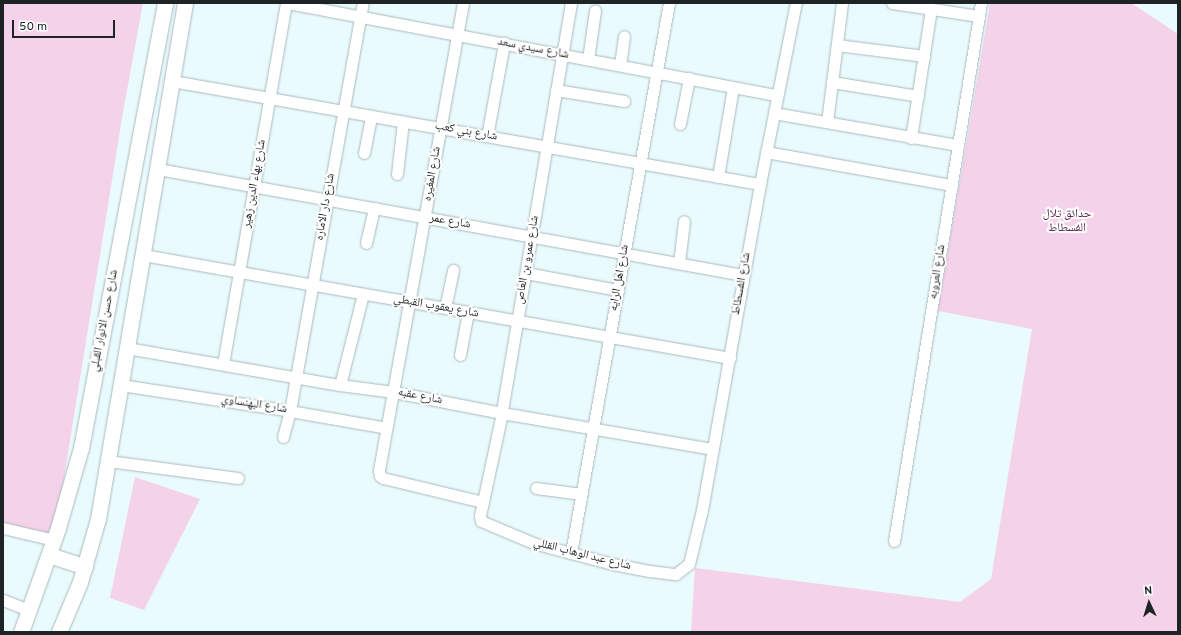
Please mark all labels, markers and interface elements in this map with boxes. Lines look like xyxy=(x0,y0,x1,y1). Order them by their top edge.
scale bar xyxy=(14,12,117,38)
text: 50 m xyxy=(19,19,47,35)
street label: شارع سيدي سعد xyxy=(496,35,570,63)
street label: شارع بني كعب xyxy=(434,119,498,145)
street label: شارع بهاء الدين زهير xyxy=(240,139,270,229)
street label: شارع المغيره xyxy=(421,146,445,202)
street label: شارع دار الاماره xyxy=(313,172,339,242)
park label: حدائق تلال الفسطاط xyxy=(1043,208,1091,236)
street label: شارع عمر xyxy=(428,211,472,233)
street label: شارع عمرو بن العاص xyxy=(513,215,543,305)
street label: شارع اهل الرايه xyxy=(607,244,633,312)
street label: شارع العروبه xyxy=(927,244,949,300)
street label: شارع الفسطاط xyxy=(729,252,755,316)
street label: شارع حسن الانوار القبلي xyxy=(88,269,122,373)
street label: شارع يعقوب القبطي xyxy=(392,292,480,322)
street label: شارع عقبه xyxy=(396,386,444,408)
street label: شارع البهنساوي xyxy=(220,393,288,417)
street label: شارع عبد الوهاب القللي xyxy=(532,536,632,574)
north arrow xyxy=(1129,583,1169,623)
text: N xyxy=(1144,584,1153,598)

